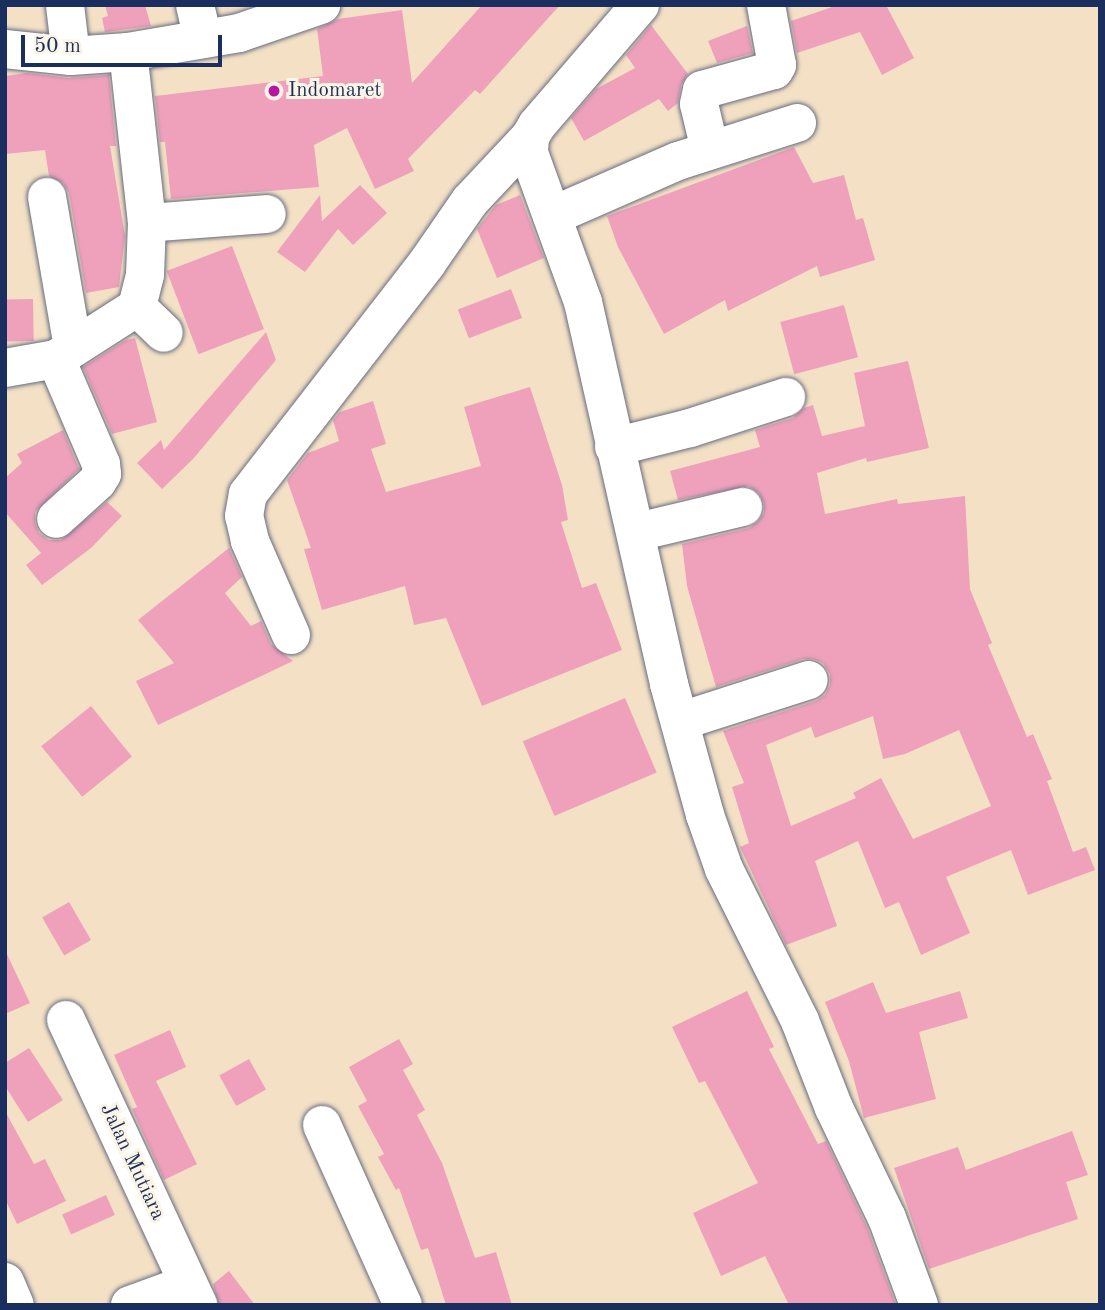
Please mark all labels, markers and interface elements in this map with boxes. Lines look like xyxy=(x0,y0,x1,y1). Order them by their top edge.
scale bar xyxy=(24,21,226,65)
text: 50 m xyxy=(34,36,81,57)
place label: Indomaret xyxy=(288,78,382,104)
marker: Indomaret xyxy=(266,83,282,99)
street label: Jalan Mutiara xyxy=(94,1100,170,1224)

